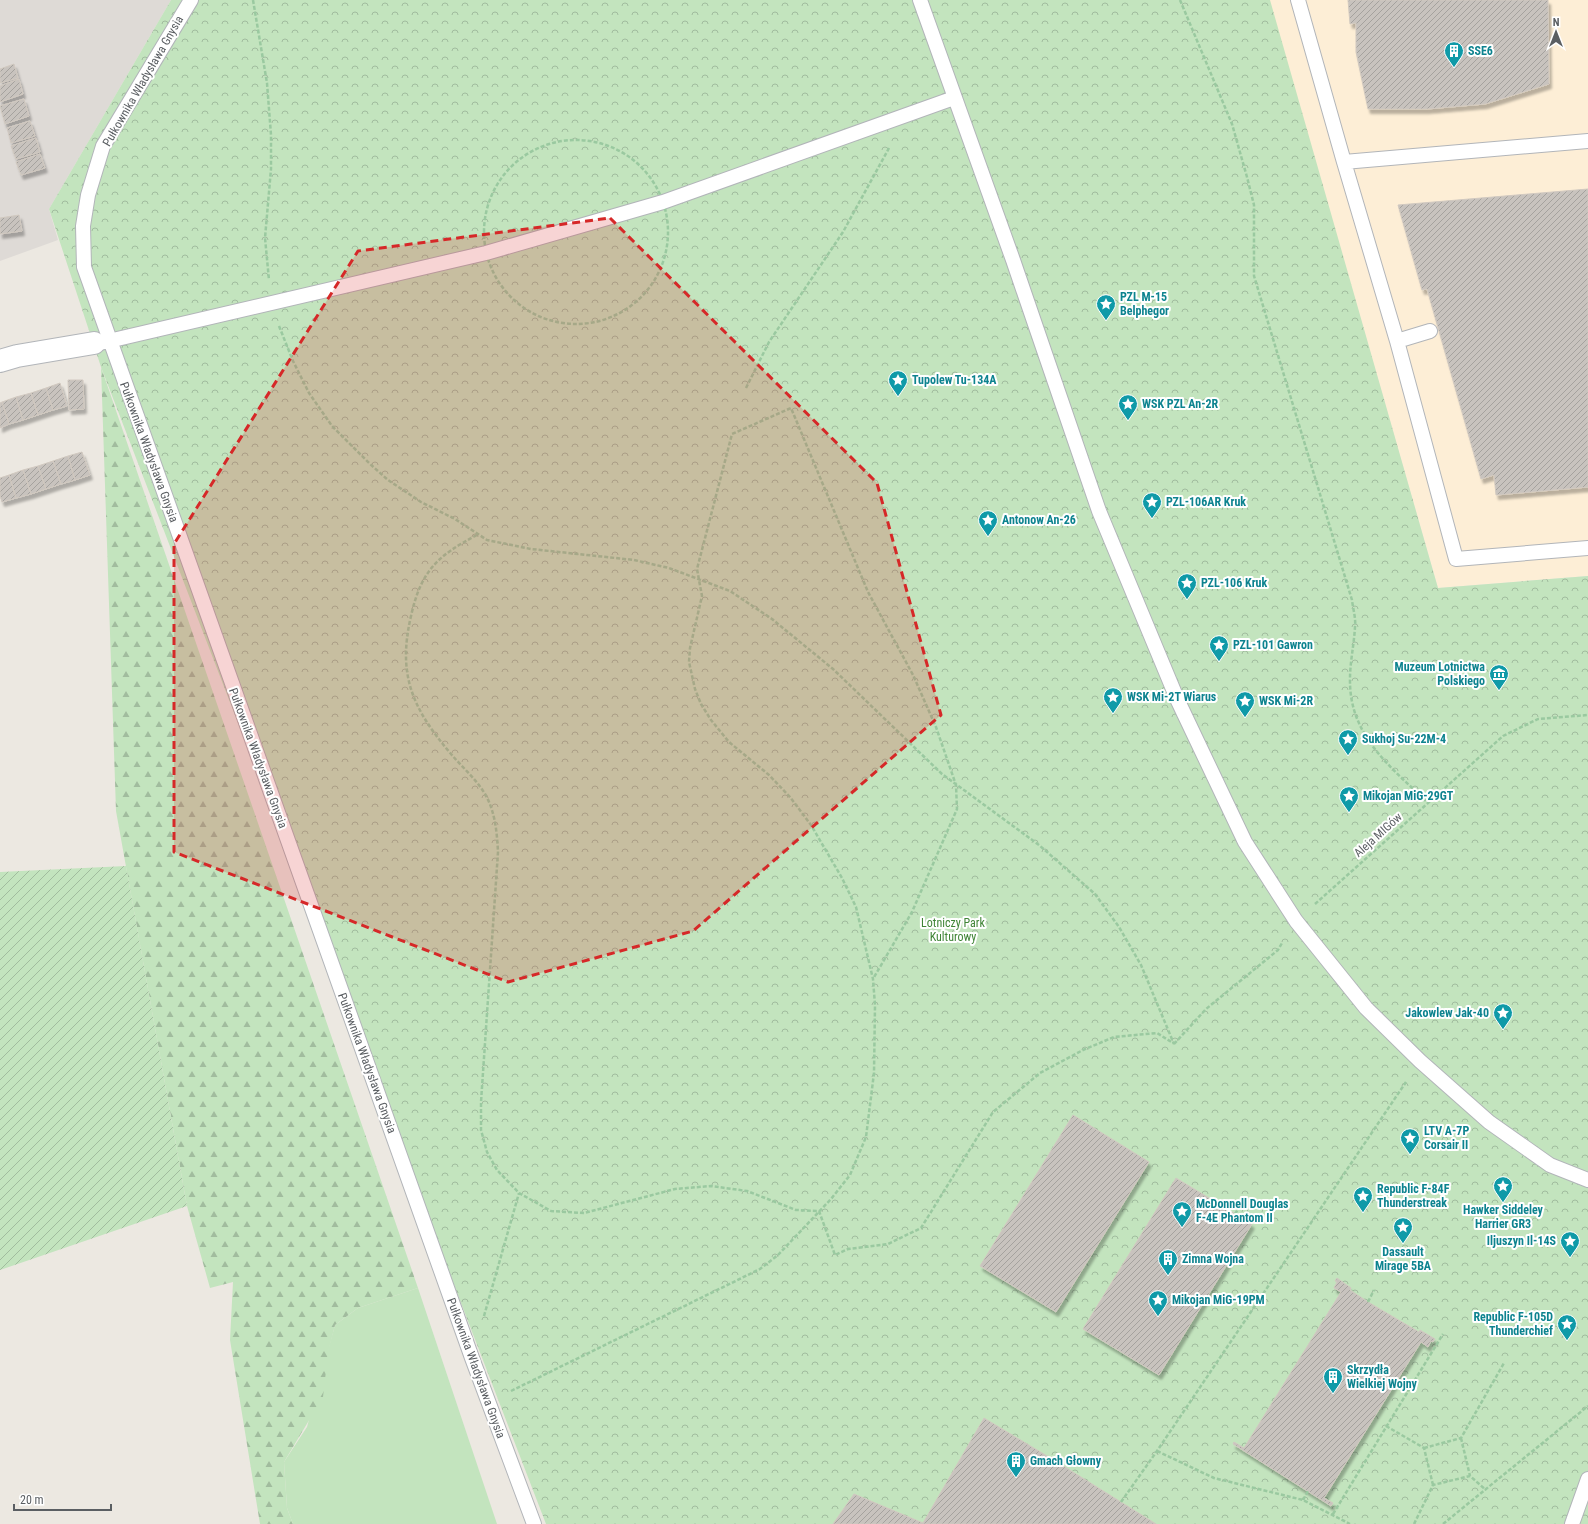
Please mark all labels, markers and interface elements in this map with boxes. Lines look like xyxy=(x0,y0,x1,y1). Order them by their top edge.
north arrow xyxy=(1536,12,1576,52)
street label: Pułkownika Władysława Gnysia xyxy=(100,13,186,149)
text: N xyxy=(1553,16,1560,29)
building icon: SSE6 xyxy=(1443,40,1465,68)
place label: SSE6 xyxy=(1468,44,1493,58)
place label: PZL M-15 Belphegor xyxy=(1120,290,1169,318)
place icon: PZL M-15 Belphegor xyxy=(1095,293,1117,321)
place icon: Tupolew Tu-134A xyxy=(887,369,909,397)
place label: Tupolew Tu-134A xyxy=(912,373,997,387)
street label: Pułkownika Władysława Gnysia xyxy=(117,380,181,524)
place icon: WSK PZL An-2R xyxy=(1117,393,1139,421)
place label: WSK PZL An-2R xyxy=(1142,397,1219,411)
place icon: PZL-106AR Kruk xyxy=(1141,491,1163,519)
place label: PZL-106AR Kruk xyxy=(1166,495,1246,509)
place icon: Antonow An-26 xyxy=(977,509,999,537)
place label: Antonow An-26 xyxy=(1002,513,1076,527)
place icon: PZL-106 Kruk xyxy=(1176,572,1198,600)
place label: PZL-106 Kruk xyxy=(1201,576,1268,590)
place icon: PZL-101 Gawron xyxy=(1208,634,1230,662)
place label: PZL-101 Gawron xyxy=(1233,638,1313,652)
place label: Muzeum Lotnictwa Polskiego xyxy=(1395,660,1485,688)
museum icon: Muzeum Lotnictwa Polskiego xyxy=(1488,663,1510,691)
street label: Pułkownika Władysława Gnysia xyxy=(226,686,290,830)
place icon: WSK Mi-2T Wiarus xyxy=(1102,686,1124,714)
place label: WSK Mi-2T Wiarus xyxy=(1127,690,1217,704)
place icon: WSK Mi-2R xyxy=(1234,690,1256,718)
place label: WSK Mi-2R xyxy=(1259,694,1313,708)
place icon: Sukhoj Su-22M-4 xyxy=(1337,728,1359,756)
place label: Sukhoj Su-22M-4 xyxy=(1362,732,1446,746)
place icon: Mikojan MiG-29GT xyxy=(1338,785,1360,813)
place label: Mikojan MiG-29GT xyxy=(1363,789,1454,803)
street label: Aleja MIGów xyxy=(1351,810,1405,860)
park label: Lotniczy Park Kulturowy xyxy=(921,916,985,944)
street label: Pułkownika Władysława Gnysia xyxy=(335,991,399,1135)
place icon: Jakowlew Jak-40 xyxy=(1492,1002,1514,1030)
place label: Jakowlew Jak-40 xyxy=(1405,1006,1489,1020)
place label: LTV A-7P Corsair II xyxy=(1424,1124,1469,1152)
place icon: LTV A-7P Corsair II xyxy=(1399,1127,1421,1155)
place icon: Hawker Siddeley Harrier GR3 xyxy=(1492,1175,1514,1203)
place label: Republic F-84F Thunderstreak xyxy=(1377,1182,1450,1210)
place icon: Republic F-84F Thunderstreak xyxy=(1352,1185,1374,1213)
place label: McDonnell Douglas F-4E Phantom II xyxy=(1196,1197,1289,1225)
place icon: McDonnell Douglas F-4E Phantom II xyxy=(1171,1200,1193,1228)
place label: Hawker Siddeley Harrier GR3 xyxy=(1463,1203,1544,1231)
place icon: Dassault Mirage 5BA xyxy=(1392,1216,1414,1244)
place icon: Iljuszyn Il-14S xyxy=(1559,1230,1581,1258)
place label: Iljuszyn Il-14S xyxy=(1487,1234,1557,1248)
place label: Dassault Mirage 5BA xyxy=(1375,1245,1432,1273)
building icon: Zimna Wojna xyxy=(1157,1248,1179,1276)
place label: Zimna Wojna xyxy=(1182,1252,1244,1266)
place icon: Mikojan MiG-19PM xyxy=(1147,1289,1169,1317)
place label: Mikojan MiG-19PM xyxy=(1172,1293,1265,1307)
street label: Pułkownika Władysława Gnysia xyxy=(444,1296,508,1440)
place label: Republic F-105D Thunderchief xyxy=(1473,1310,1553,1338)
place icon: Republic F-105D Thunderchief xyxy=(1556,1313,1578,1341)
place label: Skrzydła Wielkiej Wojny xyxy=(1347,1363,1418,1391)
building icon: Skrzydła Wielkiej Wojny xyxy=(1322,1366,1344,1394)
building icon: Gmach Głowny xyxy=(1005,1450,1027,1478)
place label: Gmach Głowny xyxy=(1030,1454,1102,1468)
scale bar xyxy=(14,1486,111,1512)
text: 20 m xyxy=(20,1493,44,1507)

